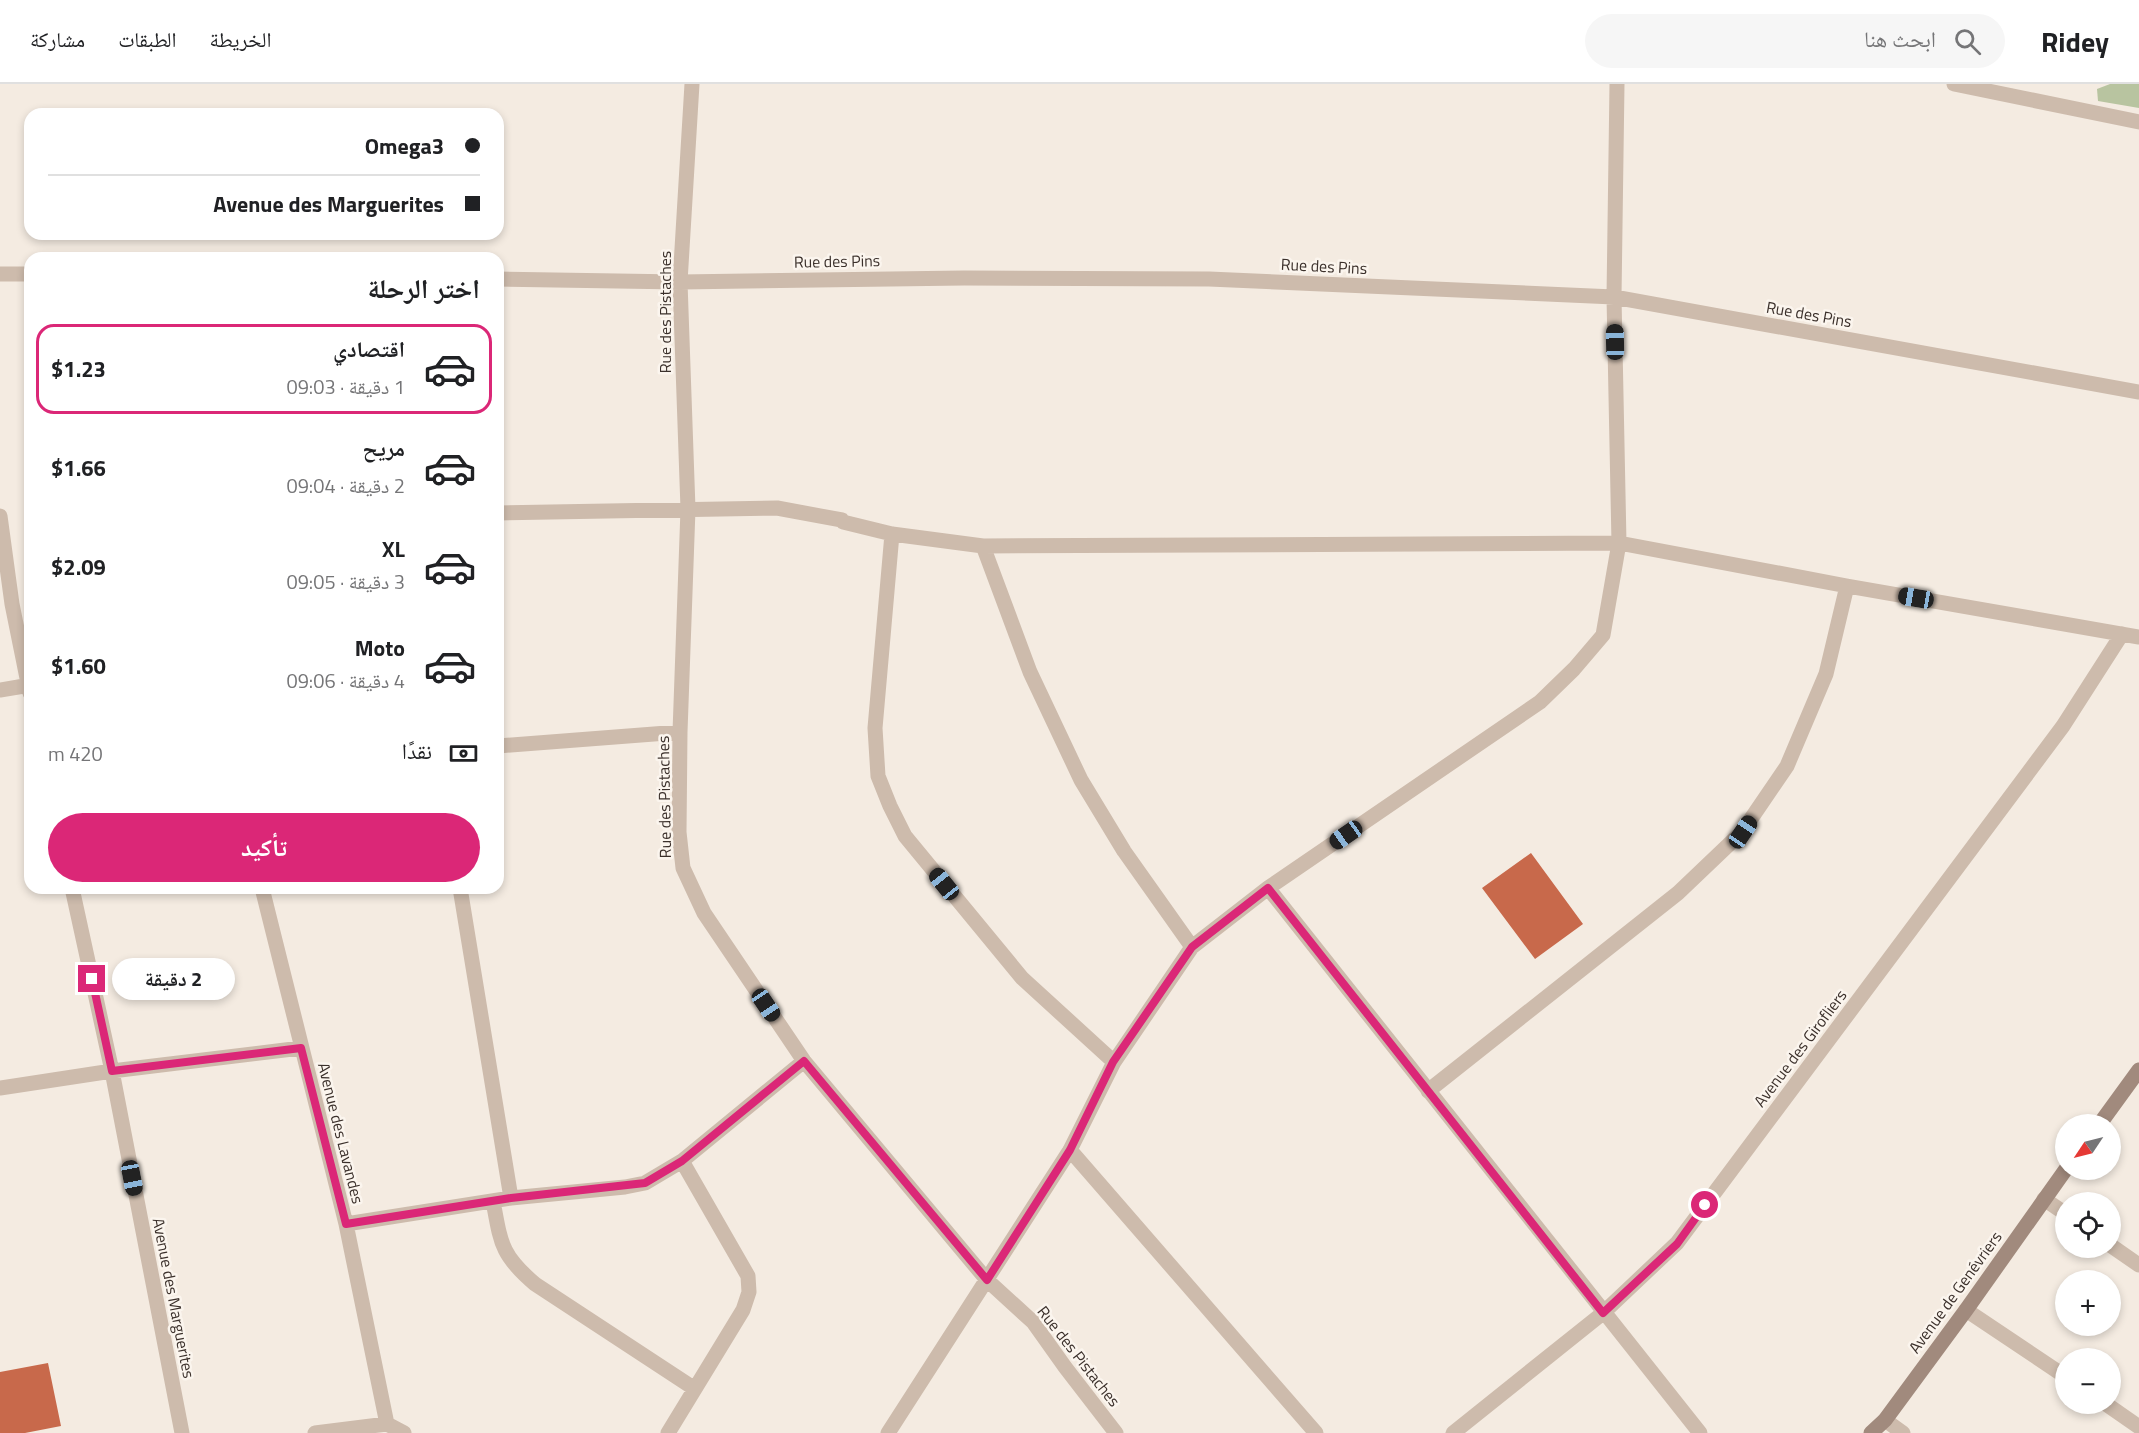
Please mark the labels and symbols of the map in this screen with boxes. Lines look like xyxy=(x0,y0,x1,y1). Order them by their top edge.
street label: Rue des Pins xyxy=(794,248,880,274)
street label: Rue des Pistaches xyxy=(653,251,677,373)
street label: Rue des Pins xyxy=(1280,252,1368,280)
street label: Rue des Pins xyxy=(1764,295,1854,333)
car xyxy=(1606,324,1624,360)
car xyxy=(1897,586,1935,610)
street label: Rue des Pistaches xyxy=(651,736,677,858)
car xyxy=(1725,812,1761,852)
car xyxy=(1326,817,1366,853)
car xyxy=(926,864,962,904)
callout: 2 دقيقة xyxy=(113,958,236,1000)
route end xyxy=(78,965,105,992)
street label: Avenue des Girofliers xyxy=(1748,984,1852,1112)
car xyxy=(748,985,784,1025)
street label: Avenue des Lavandes xyxy=(312,1060,370,1206)
north arrow xyxy=(2055,1114,2121,1180)
car xyxy=(120,1159,144,1197)
route start xyxy=(1691,1191,1718,1218)
street label: Avenue des Marguerites xyxy=(147,1216,201,1380)
street label: Avenue de Genévriers xyxy=(1902,1226,2008,1358)
street label: Rue des Pistaches xyxy=(1032,1300,1126,1412)

